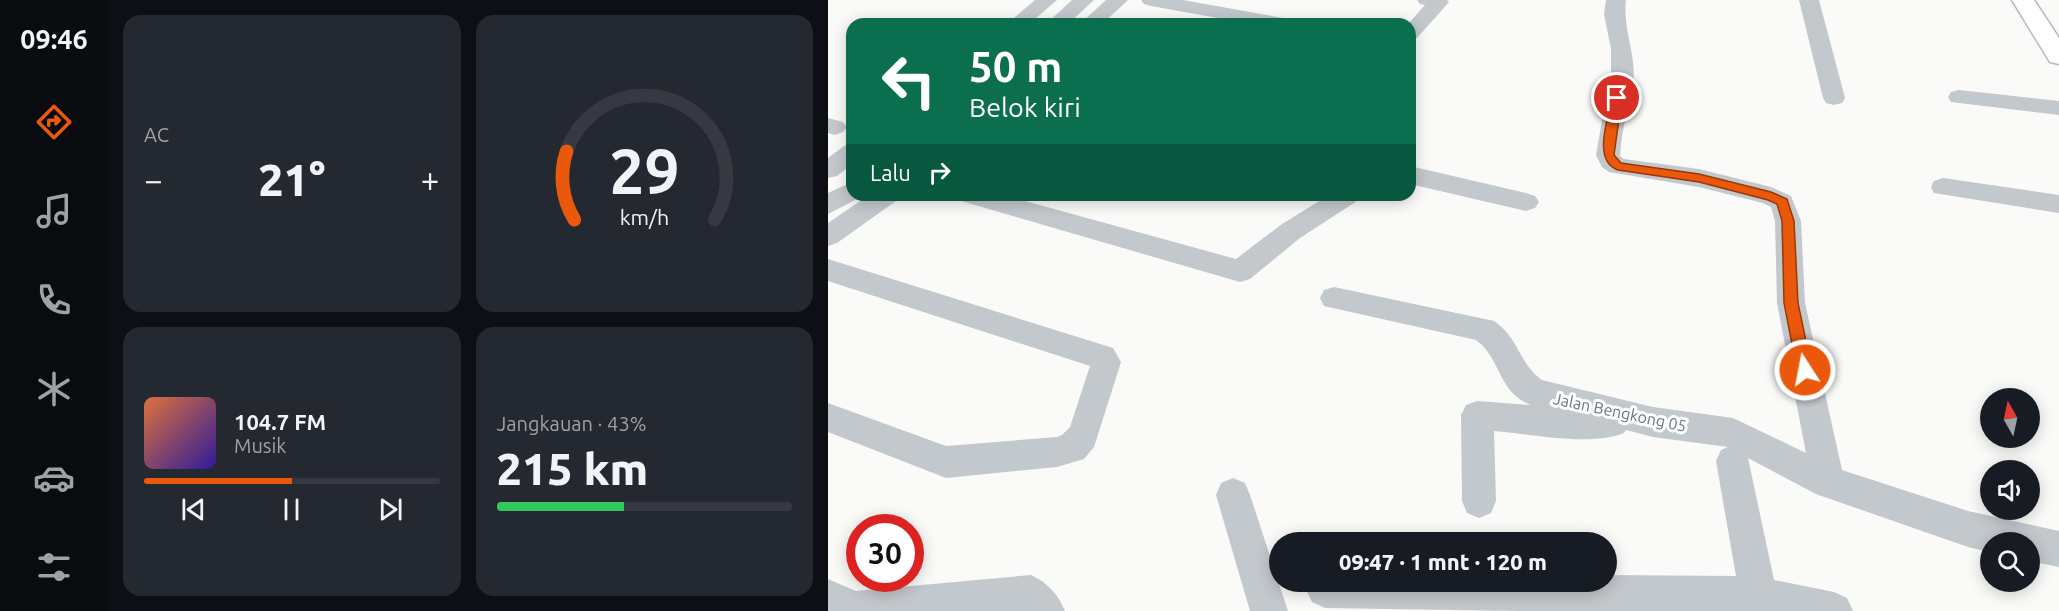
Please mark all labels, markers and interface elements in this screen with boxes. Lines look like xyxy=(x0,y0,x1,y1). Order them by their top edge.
text: 09:46 xyxy=(20,24,88,54)
icon: left xyxy=(870,42,948,120)
text: 50 m xyxy=(969,43,1063,90)
pin xyxy=(1591,72,1642,123)
icon: arrive xyxy=(1600,81,1633,114)
text: Belok kiri xyxy=(969,92,1081,122)
icon: directions xyxy=(33,101,75,143)
text: AC xyxy=(144,123,169,146)
text: 29 xyxy=(609,136,679,206)
text: 21° xyxy=(258,154,325,205)
icon: right xyxy=(923,156,956,189)
text: Lalu xyxy=(870,160,911,185)
text: − xyxy=(144,161,163,198)
text: + xyxy=(421,161,439,198)
icon: music xyxy=(33,190,75,232)
text: km/h xyxy=(619,206,669,230)
icon: phone xyxy=(33,279,75,321)
position arrow xyxy=(1773,338,1837,402)
icon: climate xyxy=(33,368,75,410)
north arrow xyxy=(1980,388,2040,448)
map controls xyxy=(1980,388,2040,592)
street label: Jalan Bengkong 05 xyxy=(1552,389,1688,435)
text: 104.7 FM xyxy=(234,409,326,434)
text: Jangkauan · 43% xyxy=(497,412,646,435)
text: Musik xyxy=(234,434,286,457)
text: 215 km xyxy=(497,443,648,494)
icon: car xyxy=(33,457,75,499)
button: sound xyxy=(1980,460,2040,520)
icon: previous xyxy=(177,493,210,526)
icon: pause xyxy=(275,493,308,526)
icon: next xyxy=(374,493,407,526)
speed limit sign: 30 xyxy=(846,514,924,592)
button: search xyxy=(1980,532,2040,592)
icon: filters xyxy=(33,546,75,588)
text: 09:47 · 1 mnt · 120 m xyxy=(1339,549,1547,574)

